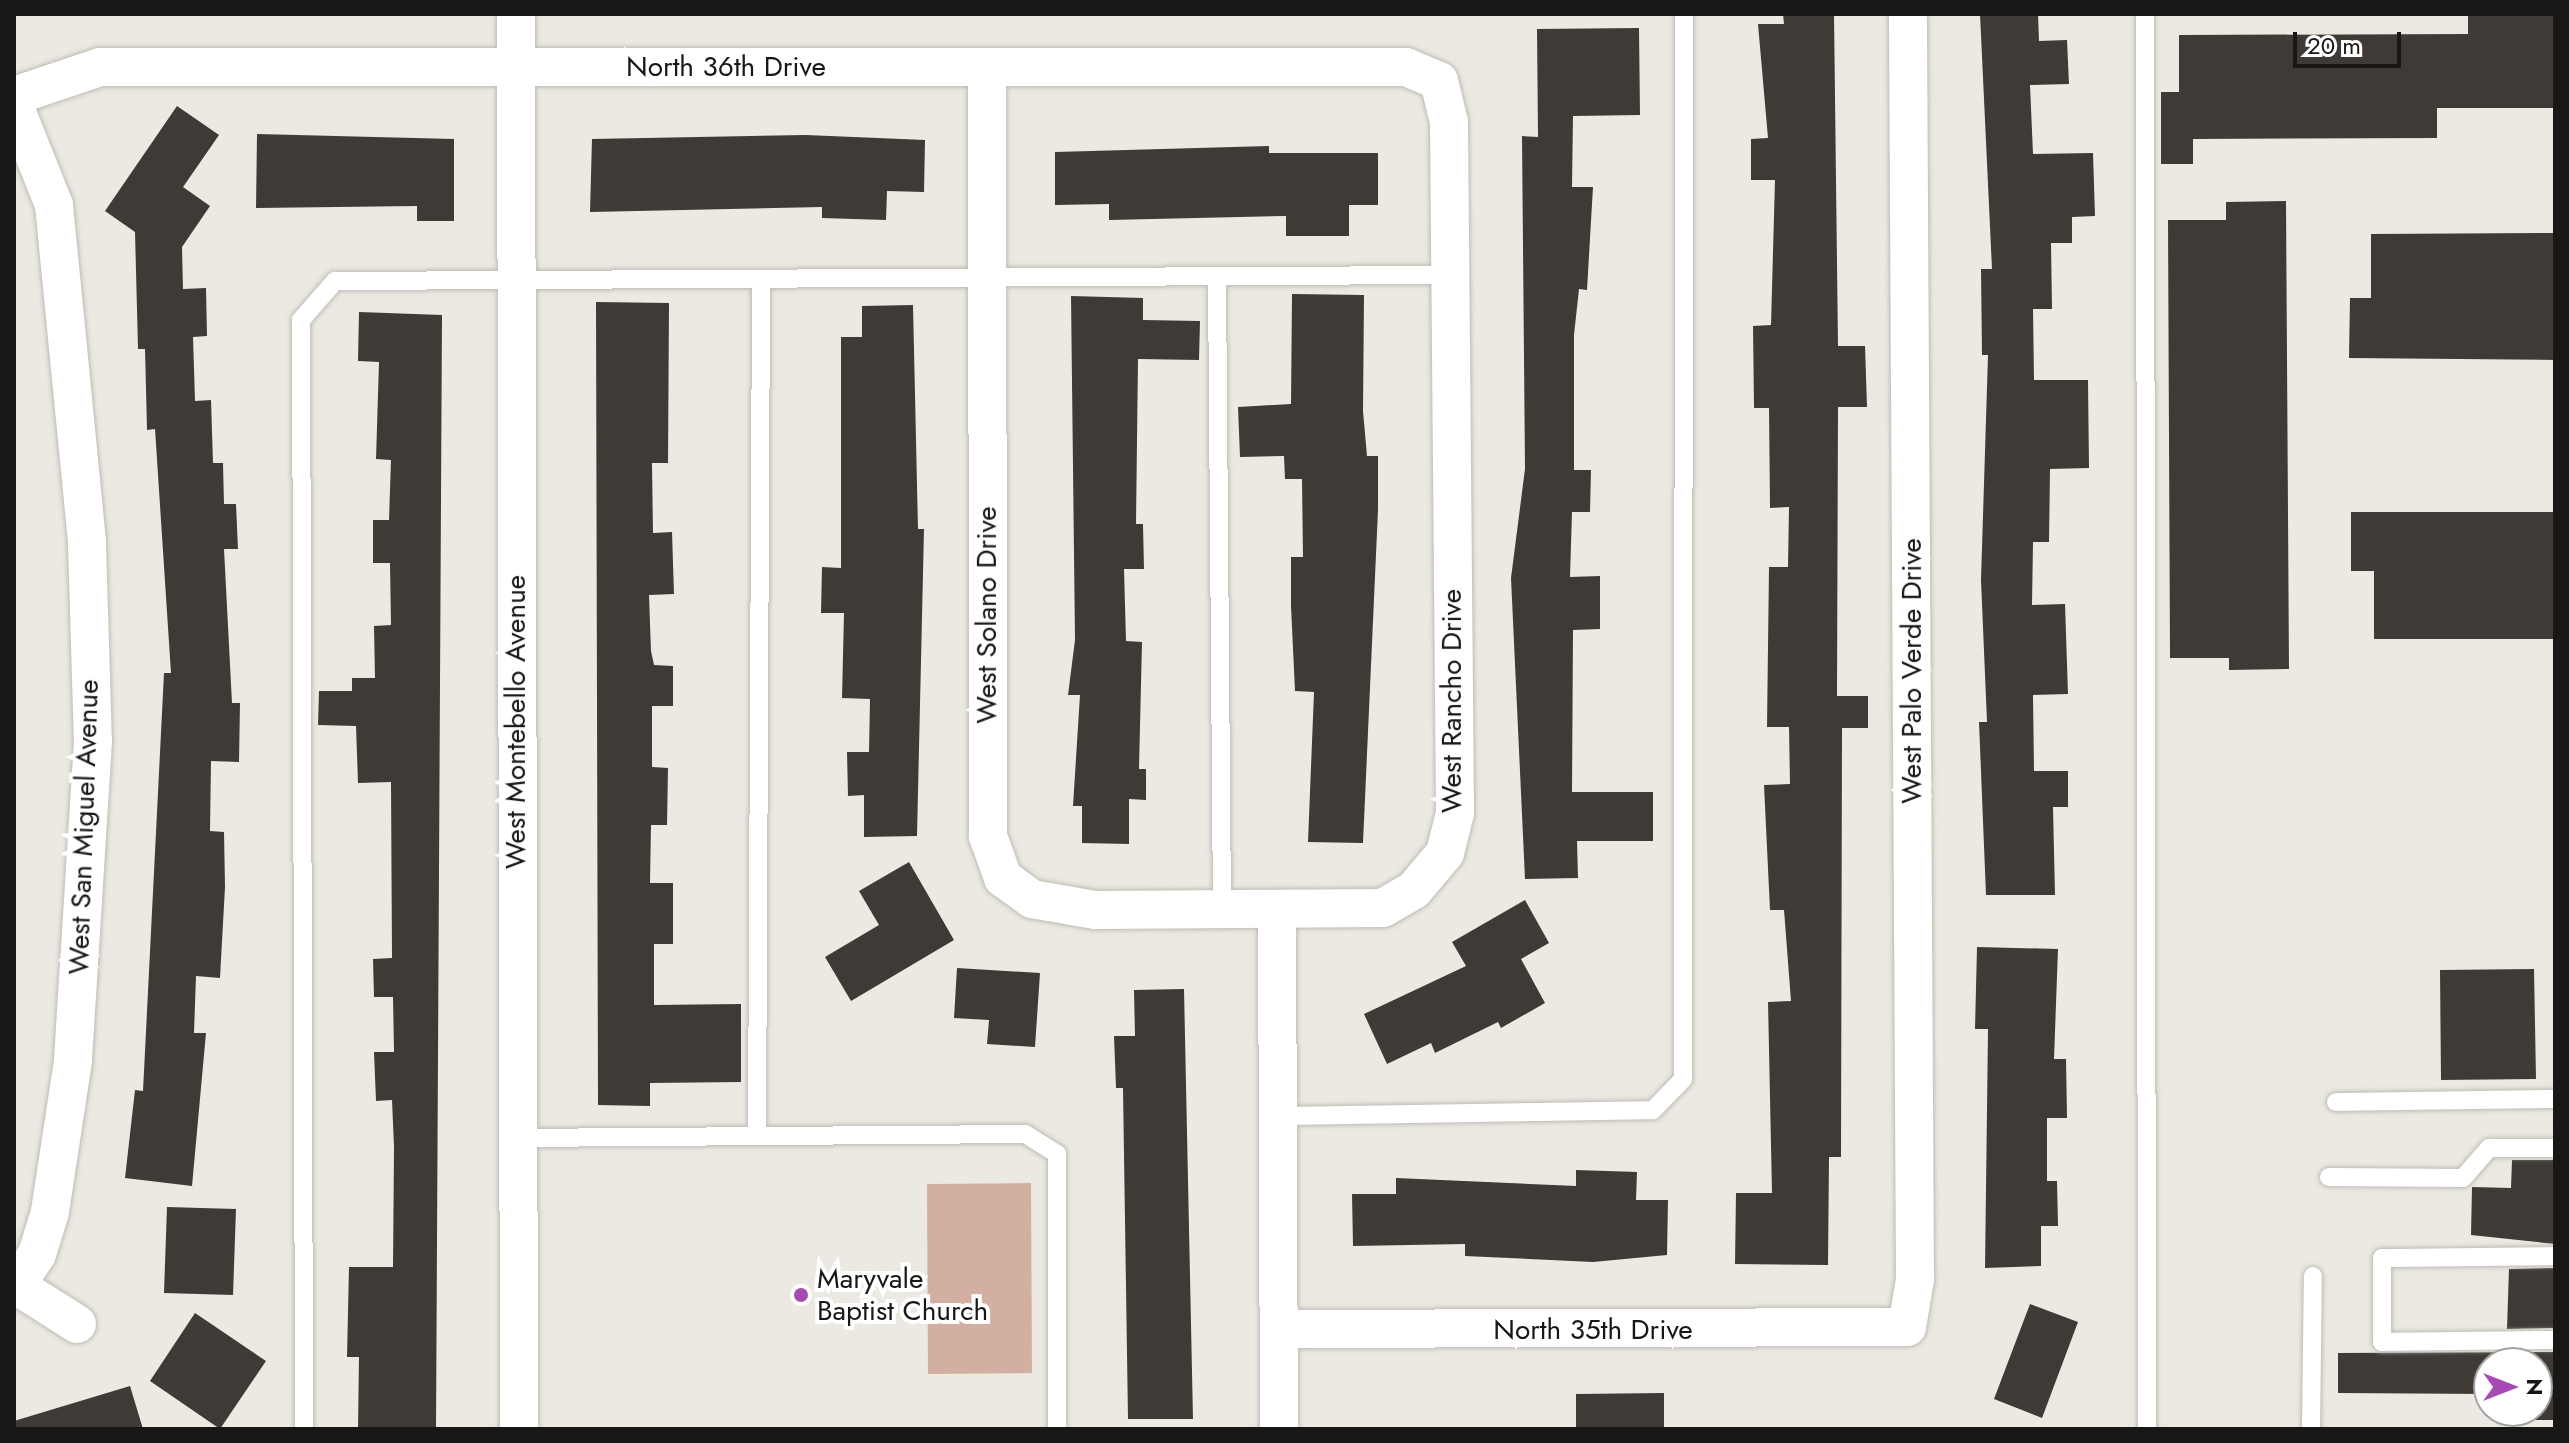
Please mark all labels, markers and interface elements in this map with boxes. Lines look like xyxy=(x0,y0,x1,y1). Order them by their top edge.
scale bar xyxy=(2297,16,2405,66)
text: 20 m xyxy=(2307,28,2361,63)
street label: North 36th Drive xyxy=(626,50,826,84)
street label: West Solano Drive xyxy=(970,506,1004,724)
street label: West Palo Verde Drive xyxy=(1895,538,1929,804)
street label: West Montebello Avenue xyxy=(499,575,533,869)
street label: West Rancho Drive xyxy=(1435,589,1469,813)
street label: West San Miguel Avenue xyxy=(62,679,106,975)
place label: Maryvale Baptist Church xyxy=(817,1262,988,1328)
marker: Maryvale Baptist Church xyxy=(792,1286,810,1304)
street label: North 35th Drive xyxy=(1493,1313,1693,1347)
north arrow xyxy=(2473,1347,2553,1427)
text: N xyxy=(2519,1378,2551,1396)

